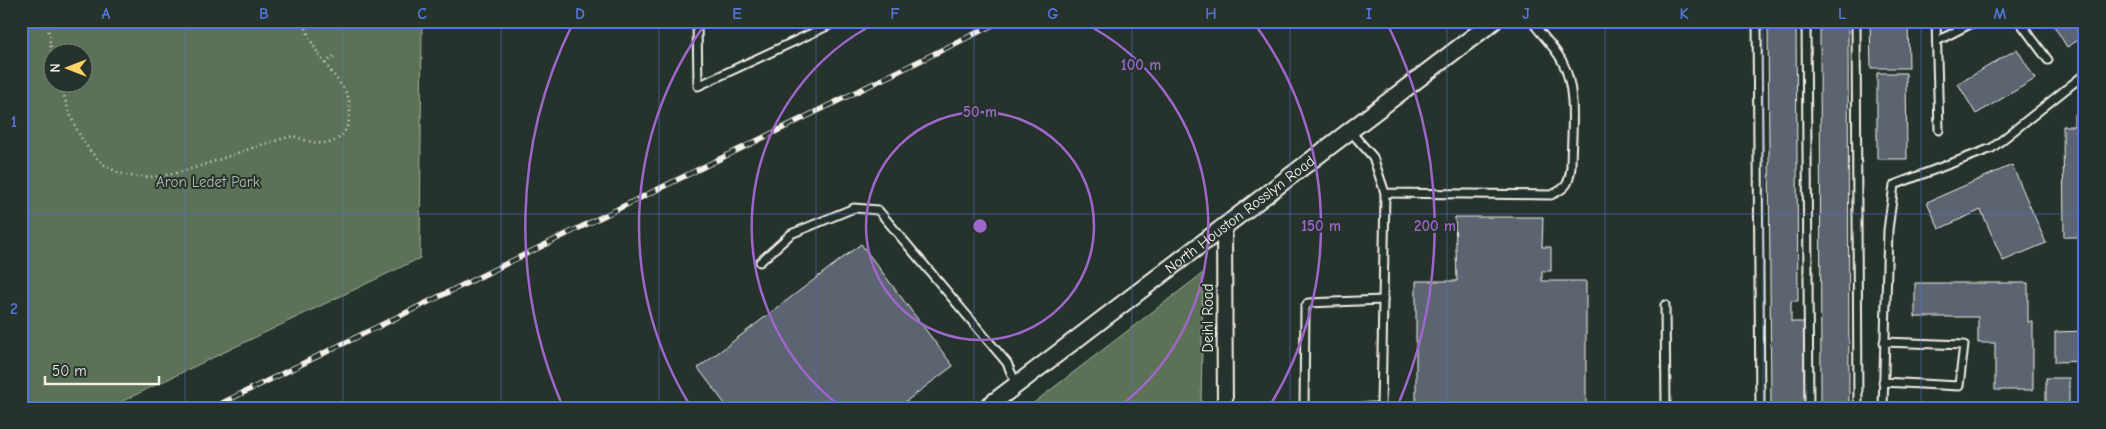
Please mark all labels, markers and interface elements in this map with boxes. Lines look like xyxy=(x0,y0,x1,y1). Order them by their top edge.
text: A xyxy=(102,5,111,23)
text: B xyxy=(259,5,269,23)
text: C xyxy=(417,5,427,23)
text: D xyxy=(575,5,585,23)
text: E xyxy=(732,5,742,23)
text: F xyxy=(890,5,900,23)
text: G xyxy=(1047,5,1059,23)
text: H xyxy=(1205,5,1217,23)
text: I xyxy=(1366,5,1372,23)
text: J xyxy=(1522,5,1530,23)
text: K xyxy=(1679,5,1689,23)
text: L xyxy=(1838,5,1846,23)
text: M xyxy=(1994,5,2007,23)
north arrow xyxy=(42,42,92,92)
text: 100 m xyxy=(1121,56,1161,74)
text: N xyxy=(47,63,64,73)
text: 50 m xyxy=(963,103,997,121)
text: 1 xyxy=(11,113,17,131)
street label: North Houston Rosslyn Road xyxy=(1161,152,1318,278)
park label: Aron Ledet Park xyxy=(156,173,261,191)
centre of rings xyxy=(971,217,989,235)
text: 150 m xyxy=(1301,217,1341,235)
text: 200 m xyxy=(1414,217,1456,235)
street label: Deihl Road xyxy=(1199,283,1217,353)
text: 2 xyxy=(10,300,18,318)
scale bar xyxy=(45,354,159,386)
text: 50 m xyxy=(52,362,87,380)

